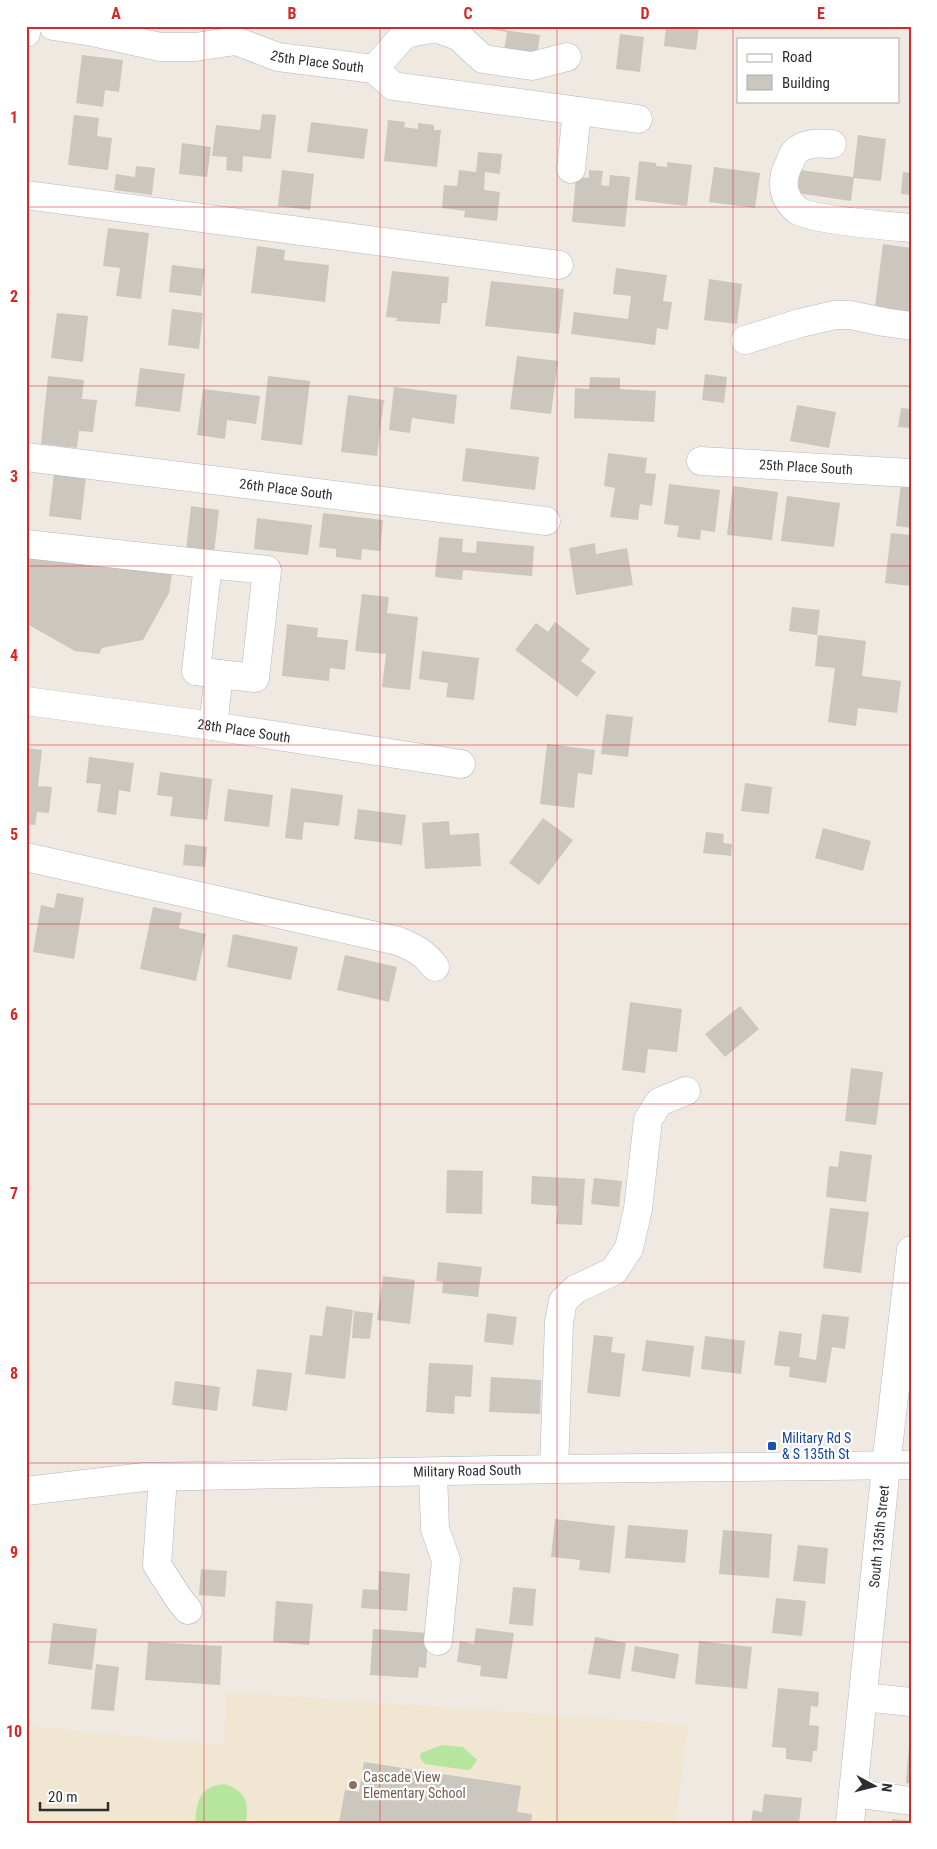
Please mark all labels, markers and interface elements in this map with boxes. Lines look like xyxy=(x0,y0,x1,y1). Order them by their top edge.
text: A xyxy=(111,4,121,23)
text: B xyxy=(288,4,297,23)
text: C xyxy=(463,4,473,23)
text: D xyxy=(640,4,650,23)
text: E xyxy=(817,4,825,23)
legend xyxy=(737,38,900,102)
street label: 25th Place South xyxy=(268,47,365,76)
text: Road xyxy=(782,48,812,66)
text: Building xyxy=(782,74,830,92)
text: 1 xyxy=(10,108,18,127)
text: 2 xyxy=(10,287,18,306)
street label: 25th Place South xyxy=(758,456,853,478)
text: 3 xyxy=(10,467,18,486)
street label: 26th Place South xyxy=(238,475,334,503)
text: 4 xyxy=(10,646,18,665)
street label: 28th Place South xyxy=(196,716,292,746)
text: 5 xyxy=(10,825,18,844)
text: 6 xyxy=(10,1005,18,1024)
text: 7 xyxy=(10,1184,18,1203)
text: 8 xyxy=(10,1364,18,1383)
place label: Military Rd S & S 135th St xyxy=(782,1430,851,1462)
marker: Military Rd S & S 135th St xyxy=(766,1440,778,1452)
street label: Military Road South xyxy=(413,1462,521,1480)
street label: South 135th Street xyxy=(866,1484,892,1588)
text: 9 xyxy=(10,1543,18,1562)
text: 10 xyxy=(6,1722,22,1741)
north arrow xyxy=(850,1762,900,1812)
place label: Cascade View Elementary School xyxy=(363,1769,466,1801)
scale bar xyxy=(40,1779,108,1811)
marker: Cascade View Elementary School xyxy=(347,1779,359,1791)
text: N xyxy=(878,1782,895,1793)
text: 20 m xyxy=(48,1788,78,1806)

